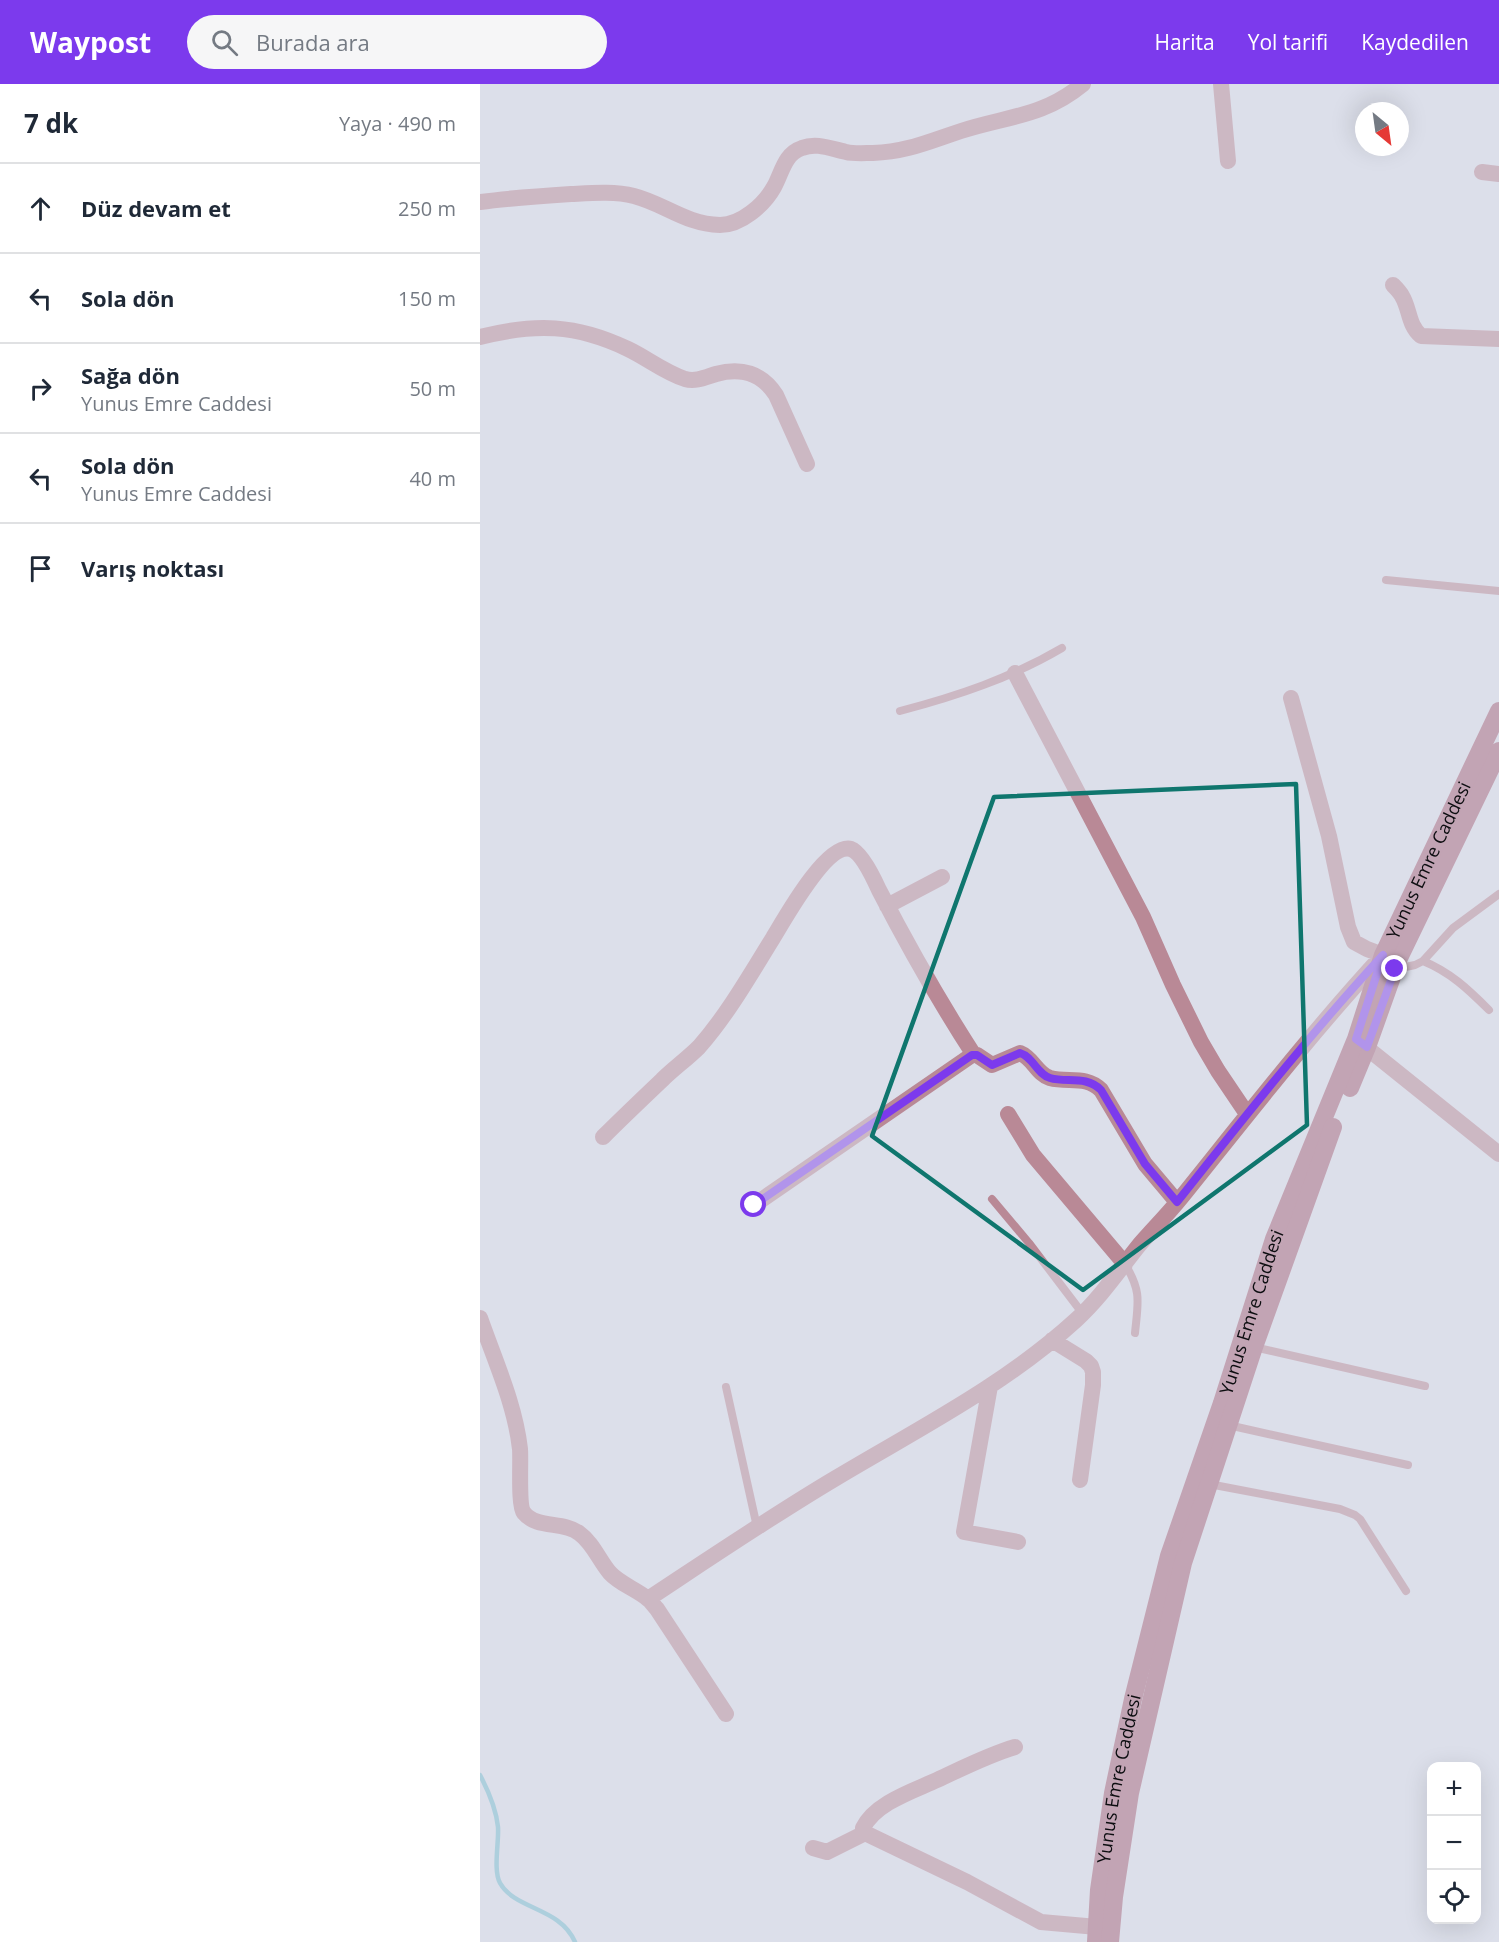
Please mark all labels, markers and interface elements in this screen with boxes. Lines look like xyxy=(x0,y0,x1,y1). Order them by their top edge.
search box xyxy=(187,15,607,69)
text: Waypost xyxy=(30,23,151,61)
icon: search xyxy=(208,26,241,59)
text: Burada ara xyxy=(256,27,370,57)
text: Harita xyxy=(1154,28,1215,56)
text: Yol tarifi xyxy=(1248,28,1328,56)
text: Kaydedilen xyxy=(1361,28,1469,56)
north arrow xyxy=(1355,102,1409,156)
text: 7 dk xyxy=(24,105,78,141)
text: Yaya · 490 m xyxy=(339,110,456,137)
icon: ahead xyxy=(24,192,57,225)
text: Düz devam et xyxy=(81,193,231,223)
text: 250 m xyxy=(398,195,456,222)
icon: left xyxy=(24,282,57,315)
text: Sola dön xyxy=(81,283,174,313)
text: 150 m xyxy=(398,285,456,312)
text: Sağa dön xyxy=(81,360,180,390)
icon: right xyxy=(24,372,57,405)
text: 50 m xyxy=(409,375,456,402)
text: Yunus Emre Caddesi xyxy=(81,390,272,417)
text: Sola dön xyxy=(81,450,174,480)
icon: left xyxy=(24,462,57,495)
text: 40 m xyxy=(409,465,456,492)
text: Yunus Emre Caddesi xyxy=(81,480,272,507)
icon: arrive xyxy=(24,552,57,585)
text: Varış noktası xyxy=(81,553,224,583)
street label: Yunus Emre Caddesi xyxy=(1380,777,1476,943)
route end xyxy=(1381,955,1407,981)
route start xyxy=(740,1191,766,1217)
street label: Yunus Emre Caddesi xyxy=(1213,1226,1289,1398)
street label: Yunus Emre Caddesi xyxy=(1091,1691,1146,1865)
map controls xyxy=(1427,1762,1481,1924)
button: + xyxy=(1427,1762,1481,1816)
button: − xyxy=(1427,1816,1481,1870)
button: locate xyxy=(1427,1870,1481,1924)

